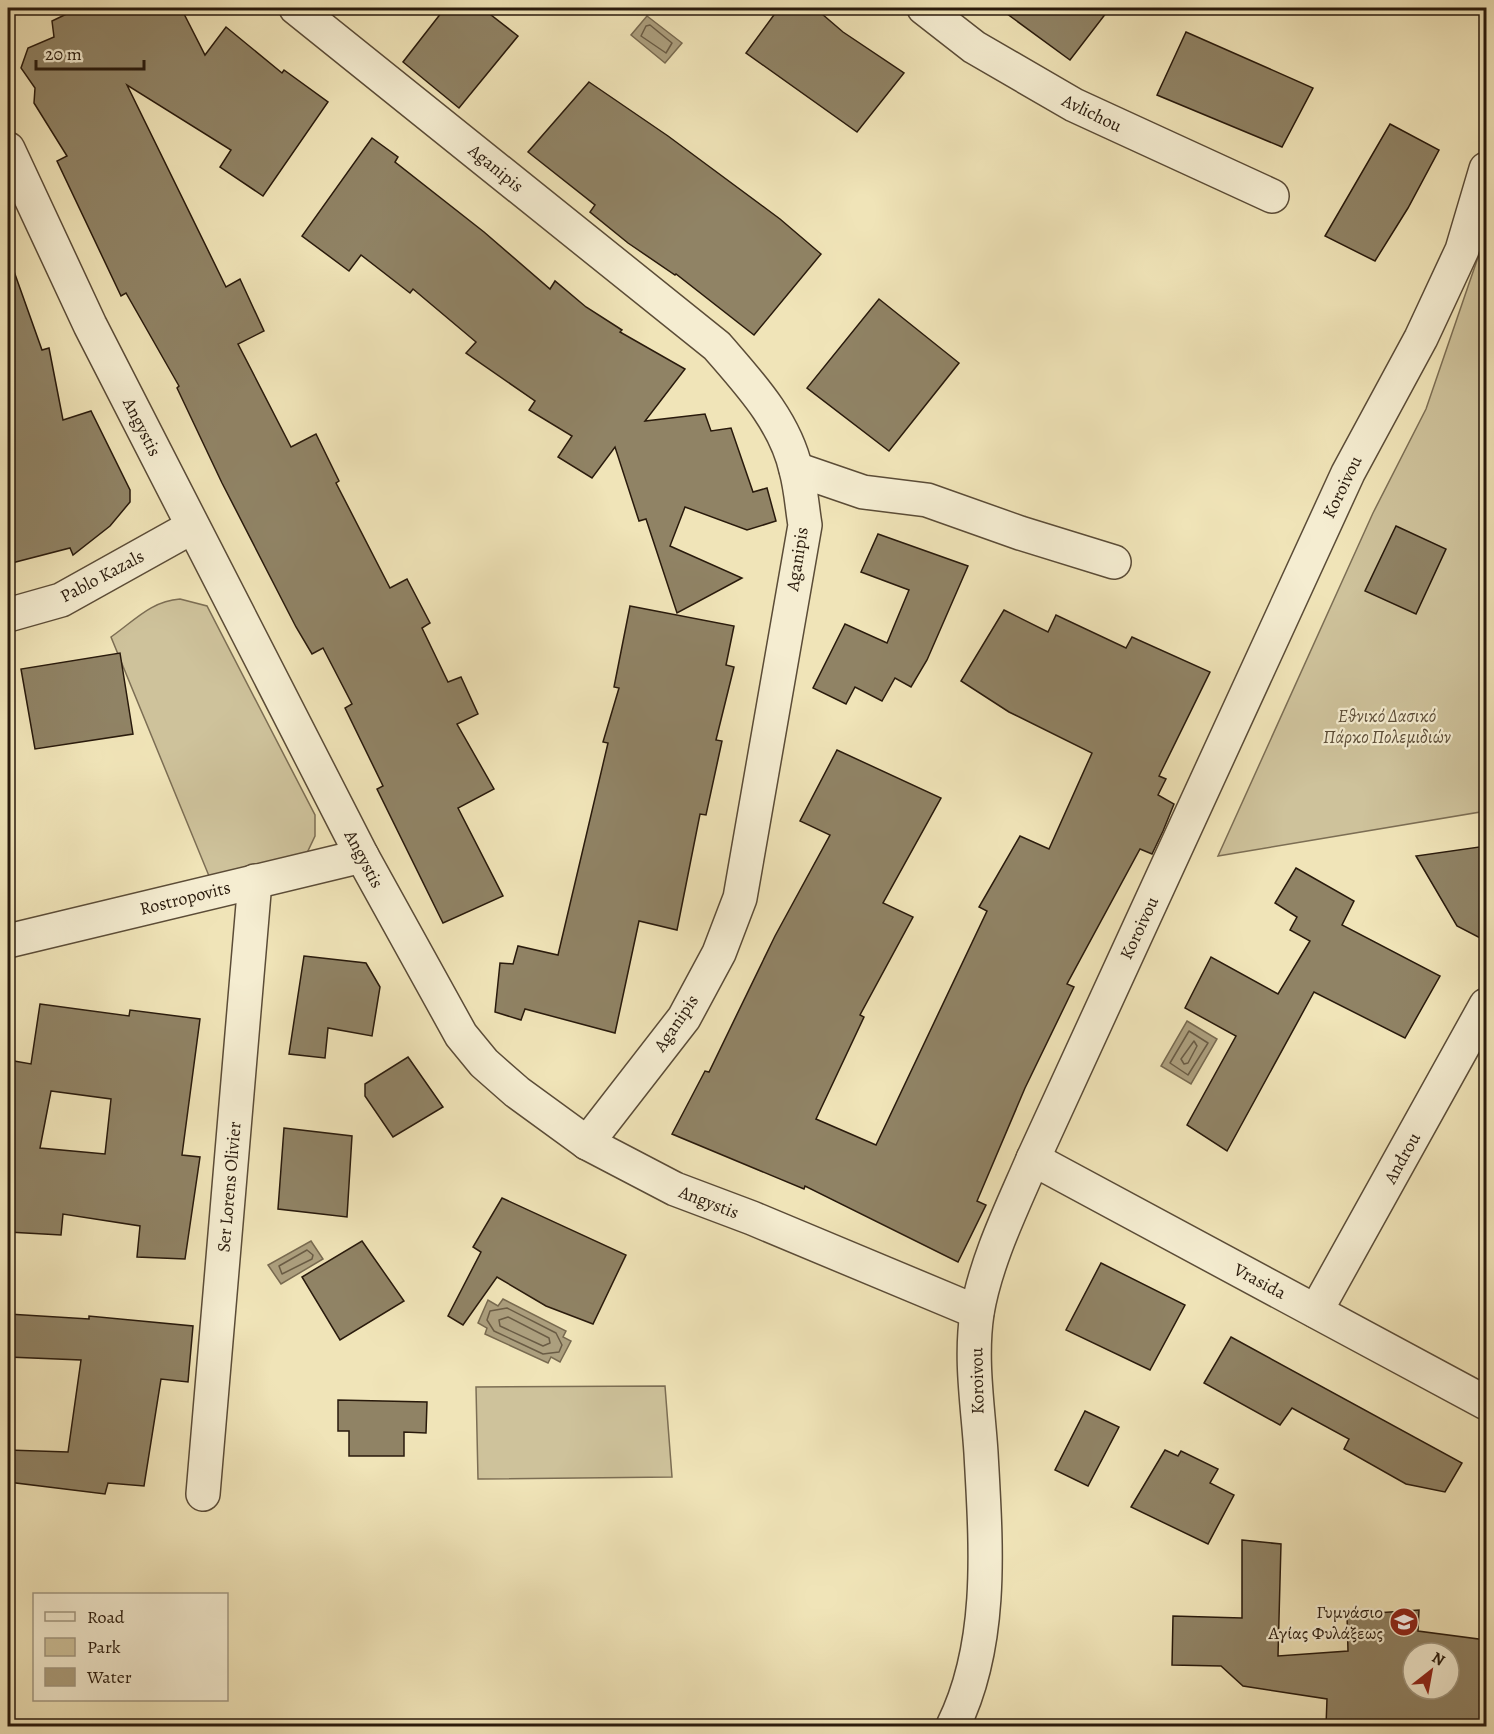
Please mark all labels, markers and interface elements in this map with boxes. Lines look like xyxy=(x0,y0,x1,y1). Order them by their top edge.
scale bar xyxy=(36,33,144,71)
text: 20 m xyxy=(45,42,82,66)
street label: Avlichou xyxy=(1057,88,1126,138)
street label: Aganipis xyxy=(463,138,529,198)
street label: Angystis xyxy=(117,393,167,460)
street label: Koroivou xyxy=(1317,451,1368,522)
street label: Aganipis xyxy=(780,525,814,594)
street label: Pablo Kazals xyxy=(56,544,148,608)
park label: Εθνικό Δασικό Πάρκο Πολεμιδιών xyxy=(1323,704,1452,749)
street label: Angystis xyxy=(338,825,389,892)
street label: Rostropovits xyxy=(137,875,233,921)
street label: Koroivou xyxy=(1114,892,1164,963)
street label: Aganipis xyxy=(647,990,704,1057)
street label: Ser Lorens Olivier xyxy=(211,1120,247,1253)
street label: Androu xyxy=(1378,1128,1426,1189)
street label: Angystis xyxy=(675,1179,743,1224)
street label: Vrasida xyxy=(1229,1257,1291,1305)
street label: Koroivou xyxy=(964,1347,990,1415)
legend xyxy=(33,1593,228,1701)
place label: Γυμνάσιο Αγίας Φυλάξεως xyxy=(1268,1600,1383,1645)
text: Road xyxy=(87,1605,125,1629)
school or university icon: Γυμνάσιο Αγίας Φυλάξεως xyxy=(1388,1606,1420,1638)
text: Park xyxy=(87,1635,121,1659)
north arrow xyxy=(1401,1641,1461,1701)
text: N xyxy=(1428,1647,1449,1672)
text: Water xyxy=(86,1665,132,1689)

